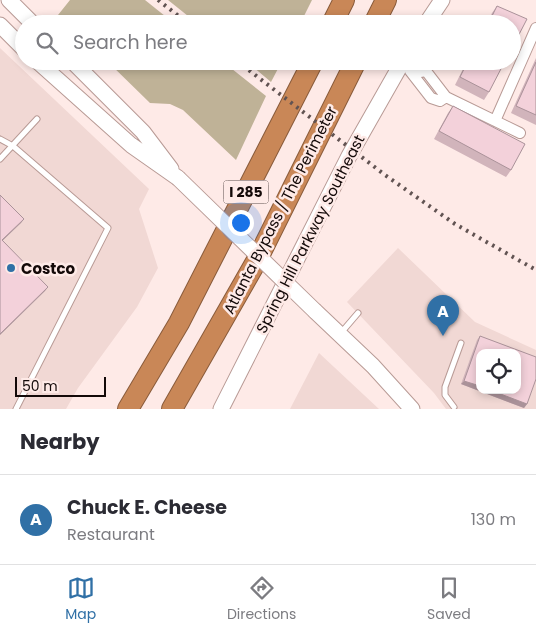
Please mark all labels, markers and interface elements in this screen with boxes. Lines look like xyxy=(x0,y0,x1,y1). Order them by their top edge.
search box xyxy=(15,15,521,70)
icon: search xyxy=(33,29,61,57)
text: Search here xyxy=(73,29,187,56)
street label: Atlanta Bypass / The Perimeter xyxy=(218,102,342,318)
street label: Spring Hill Parkway Southeast xyxy=(251,131,369,337)
road number: I 285 xyxy=(224,180,268,203)
your location xyxy=(228,210,254,236)
place label: Costco xyxy=(21,258,76,279)
marker: Costco xyxy=(5,262,17,274)
pin: A xyxy=(427,295,459,336)
map controls xyxy=(476,349,521,394)
button: locate xyxy=(476,349,521,394)
scale bar xyxy=(15,374,106,397)
text: 50 m xyxy=(22,376,58,396)
text: Nearby xyxy=(20,427,100,456)
text: Chuck E. Cheese xyxy=(67,494,227,521)
text: A xyxy=(30,508,42,531)
text: 130 m xyxy=(471,508,516,531)
text: Restaurant xyxy=(67,523,155,546)
tab: Map xyxy=(65,574,96,625)
tab: Directions xyxy=(227,574,296,625)
tab: Saved xyxy=(427,574,471,625)

